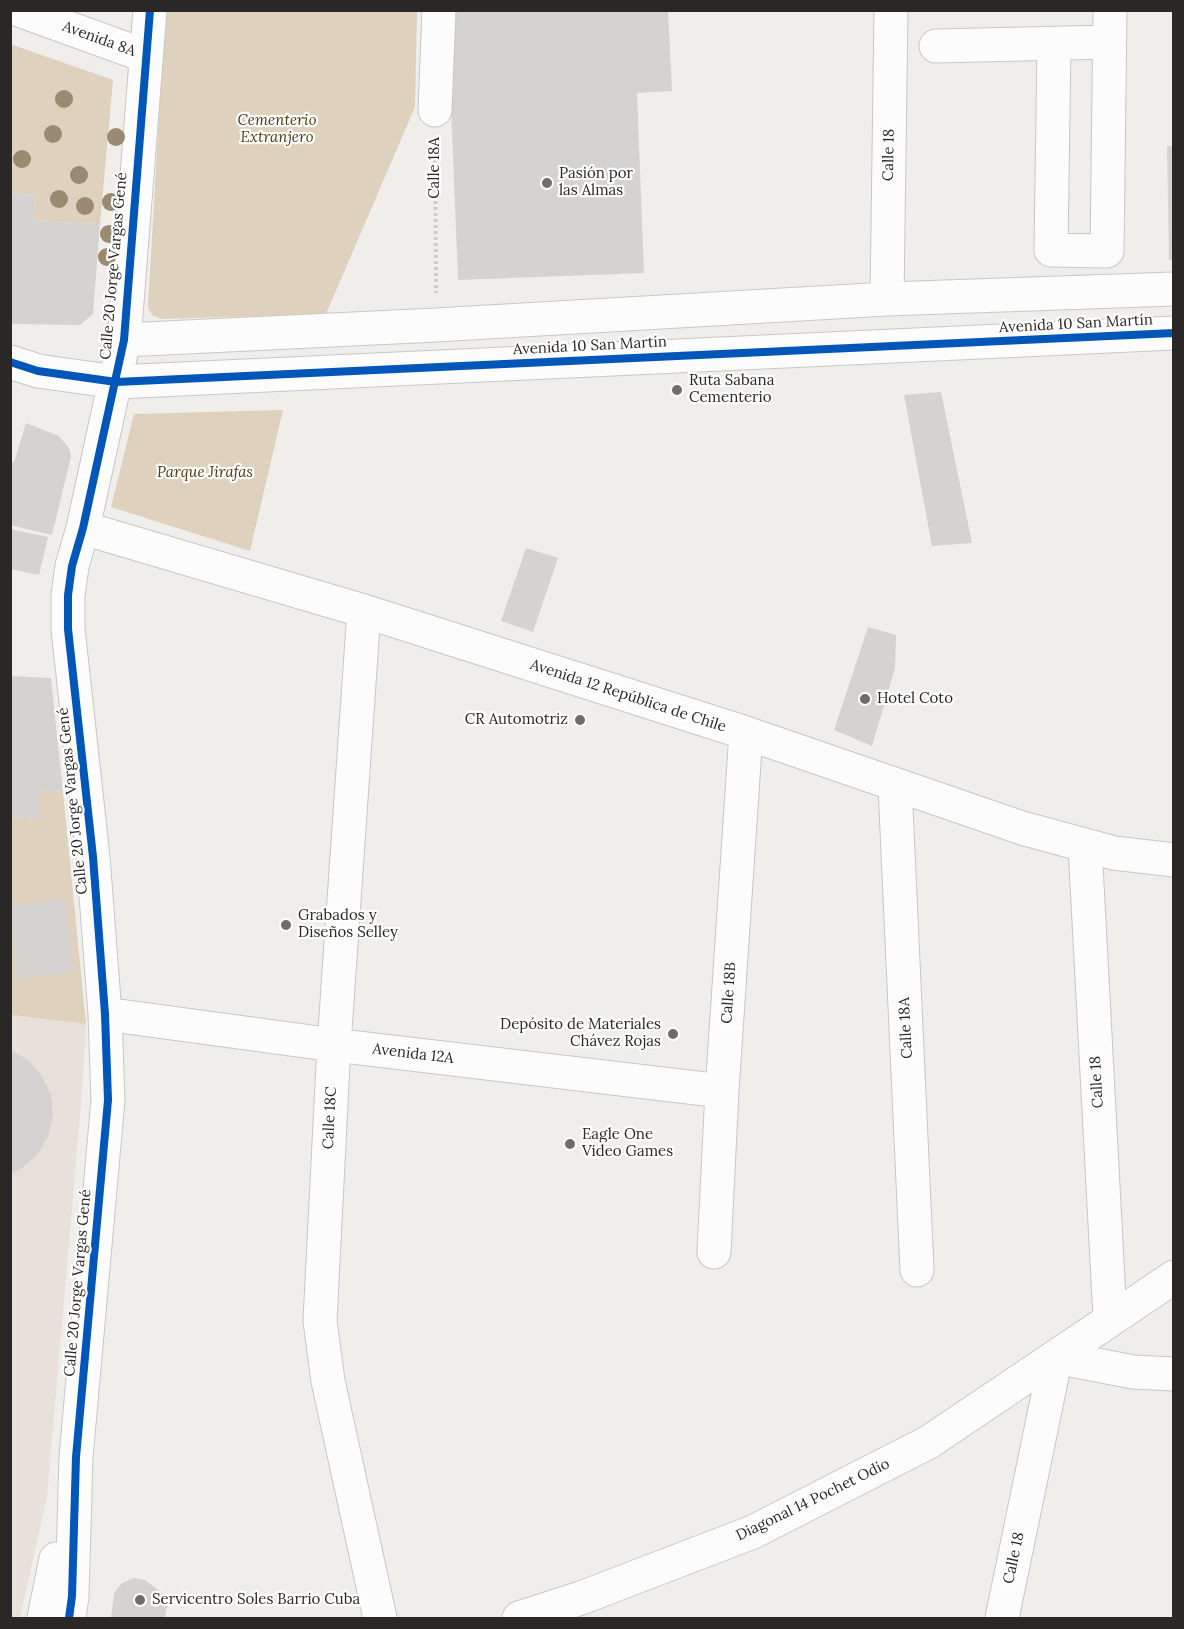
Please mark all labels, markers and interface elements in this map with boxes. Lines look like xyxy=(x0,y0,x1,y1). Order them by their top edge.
street label: Avenida 8A xyxy=(60,17,138,61)
park label: Cementerio Extranjero xyxy=(237,112,317,147)
street label: Calle 18 xyxy=(880,129,898,181)
street label: Calle 18A xyxy=(426,137,444,199)
place label: Pasión por las Almas xyxy=(559,165,633,200)
street label: Calle 20 Jorge Vargas Gené xyxy=(97,172,131,360)
marker: Pasión por las Almas xyxy=(540,176,554,190)
street label: Avenida 10 San Martín xyxy=(999,311,1153,337)
street label: Avenida 10 San Martín xyxy=(513,333,667,359)
place label: Ruta Sabana Cementerio xyxy=(689,372,774,407)
marker: Ruta Sabana Cementerio xyxy=(670,383,684,397)
park label: Parque Jirafas xyxy=(157,464,253,482)
street label: Avenida 12 República de Chile xyxy=(528,656,728,736)
place label: Hotel Coto xyxy=(877,690,953,708)
marker: Hotel Coto xyxy=(858,692,872,706)
street label: Calle 20 Jorge Vargas Gené xyxy=(54,707,92,895)
place label: CR Automotriz xyxy=(465,711,568,729)
marker: CR Automotriz xyxy=(573,713,587,727)
place label: Grabados y Diseños Selley xyxy=(298,907,398,942)
marker: Grabados y Diseños Selley xyxy=(279,918,293,932)
street label: Calle 18B xyxy=(718,962,740,1024)
street label: Calle 18A xyxy=(895,997,917,1059)
place label: Depósito de Materiales Chávez Rojas xyxy=(500,1016,661,1051)
marker: Depósito de Materiales Chávez Rojas xyxy=(666,1027,680,1041)
street label: Avenida 12A xyxy=(371,1040,455,1068)
street label: Calle 18 xyxy=(1087,1055,1107,1109)
street label: Calle 18C xyxy=(319,1086,341,1150)
place label: Eagle One Video Games xyxy=(582,1126,673,1161)
marker: Eagle One Video Games xyxy=(563,1137,577,1151)
street label: Calle 20 Jorge Vargas Gené xyxy=(61,1189,95,1377)
street label: Diagonal 14 Pochet Odio xyxy=(733,1455,893,1545)
street label: Calle 18 xyxy=(1000,1531,1028,1585)
place label: Servicentro Soles Barrio Cuba xyxy=(152,1591,360,1609)
marker: Servicentro Soles Barrio Cuba xyxy=(133,1593,147,1607)

